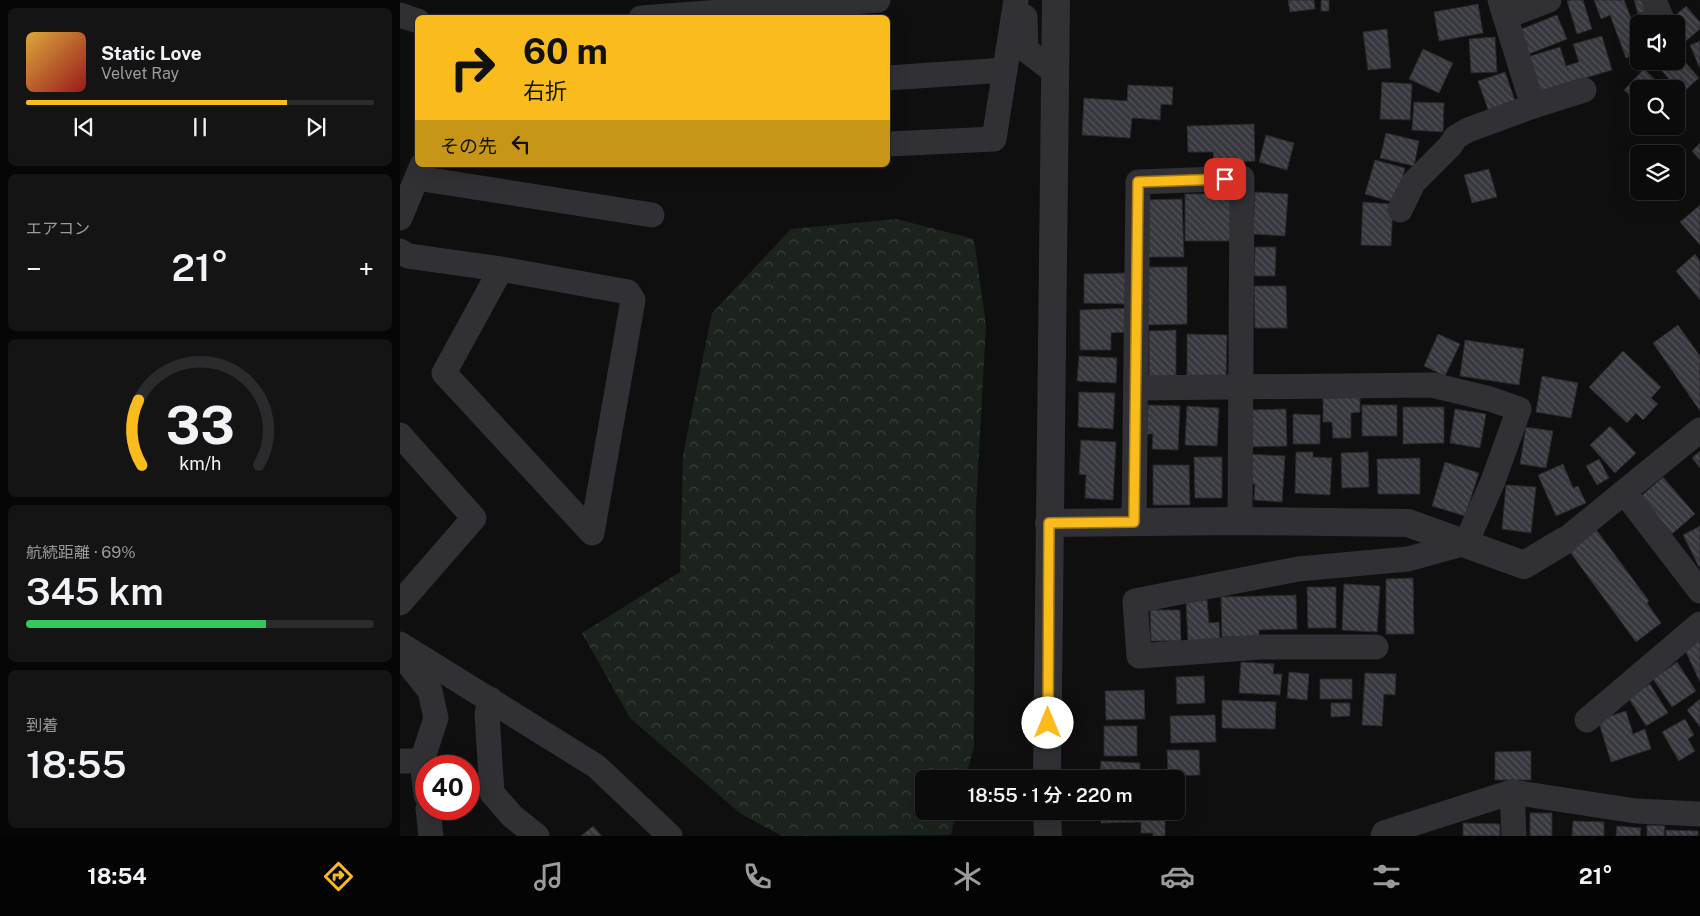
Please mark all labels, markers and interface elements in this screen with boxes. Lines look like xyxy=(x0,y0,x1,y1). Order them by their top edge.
map controls xyxy=(1630,15,1685,200)
button: sound xyxy=(1630,15,1685,70)
text: 60 m xyxy=(523,31,608,72)
icon: right xyxy=(440,35,505,100)
text: Static Love xyxy=(101,42,202,64)
text: Velvet Ray xyxy=(101,64,179,83)
text: 右折 xyxy=(523,78,567,104)
button: search xyxy=(1630,80,1685,135)
icon: previous xyxy=(70,113,98,141)
icon: pause xyxy=(186,113,214,141)
icon: next xyxy=(302,113,330,141)
icon: left xyxy=(507,130,535,158)
text: その先 xyxy=(440,135,497,157)
button: layers xyxy=(1630,145,1685,200)
pin xyxy=(1204,158,1246,200)
icon: arrive xyxy=(1211,165,1239,193)
text: エアコン xyxy=(26,219,90,238)
text: 21° xyxy=(171,245,229,290)
text: − xyxy=(26,252,42,285)
text: + xyxy=(358,252,374,285)
text: 33 xyxy=(166,395,235,456)
text: km/h xyxy=(179,453,221,474)
text: 航続距離 · 69% xyxy=(26,543,136,562)
text: 345 km xyxy=(26,569,164,614)
position arrow xyxy=(1021,696,1073,748)
text: 到着 xyxy=(26,716,58,735)
text: 18:55 xyxy=(26,742,127,787)
speed limit sign: 40 xyxy=(415,755,480,820)
text: 18:55 · 1 分 · 220 m xyxy=(967,784,1133,806)
icon: directions xyxy=(321,859,356,894)
icon: music xyxy=(531,859,566,894)
icon: phone xyxy=(740,859,775,894)
icon: climate xyxy=(950,859,985,894)
icon: car xyxy=(1160,859,1195,894)
icon: filters xyxy=(1369,859,1404,894)
text: 18:54 xyxy=(87,863,147,889)
text: 21° xyxy=(1579,863,1613,889)

